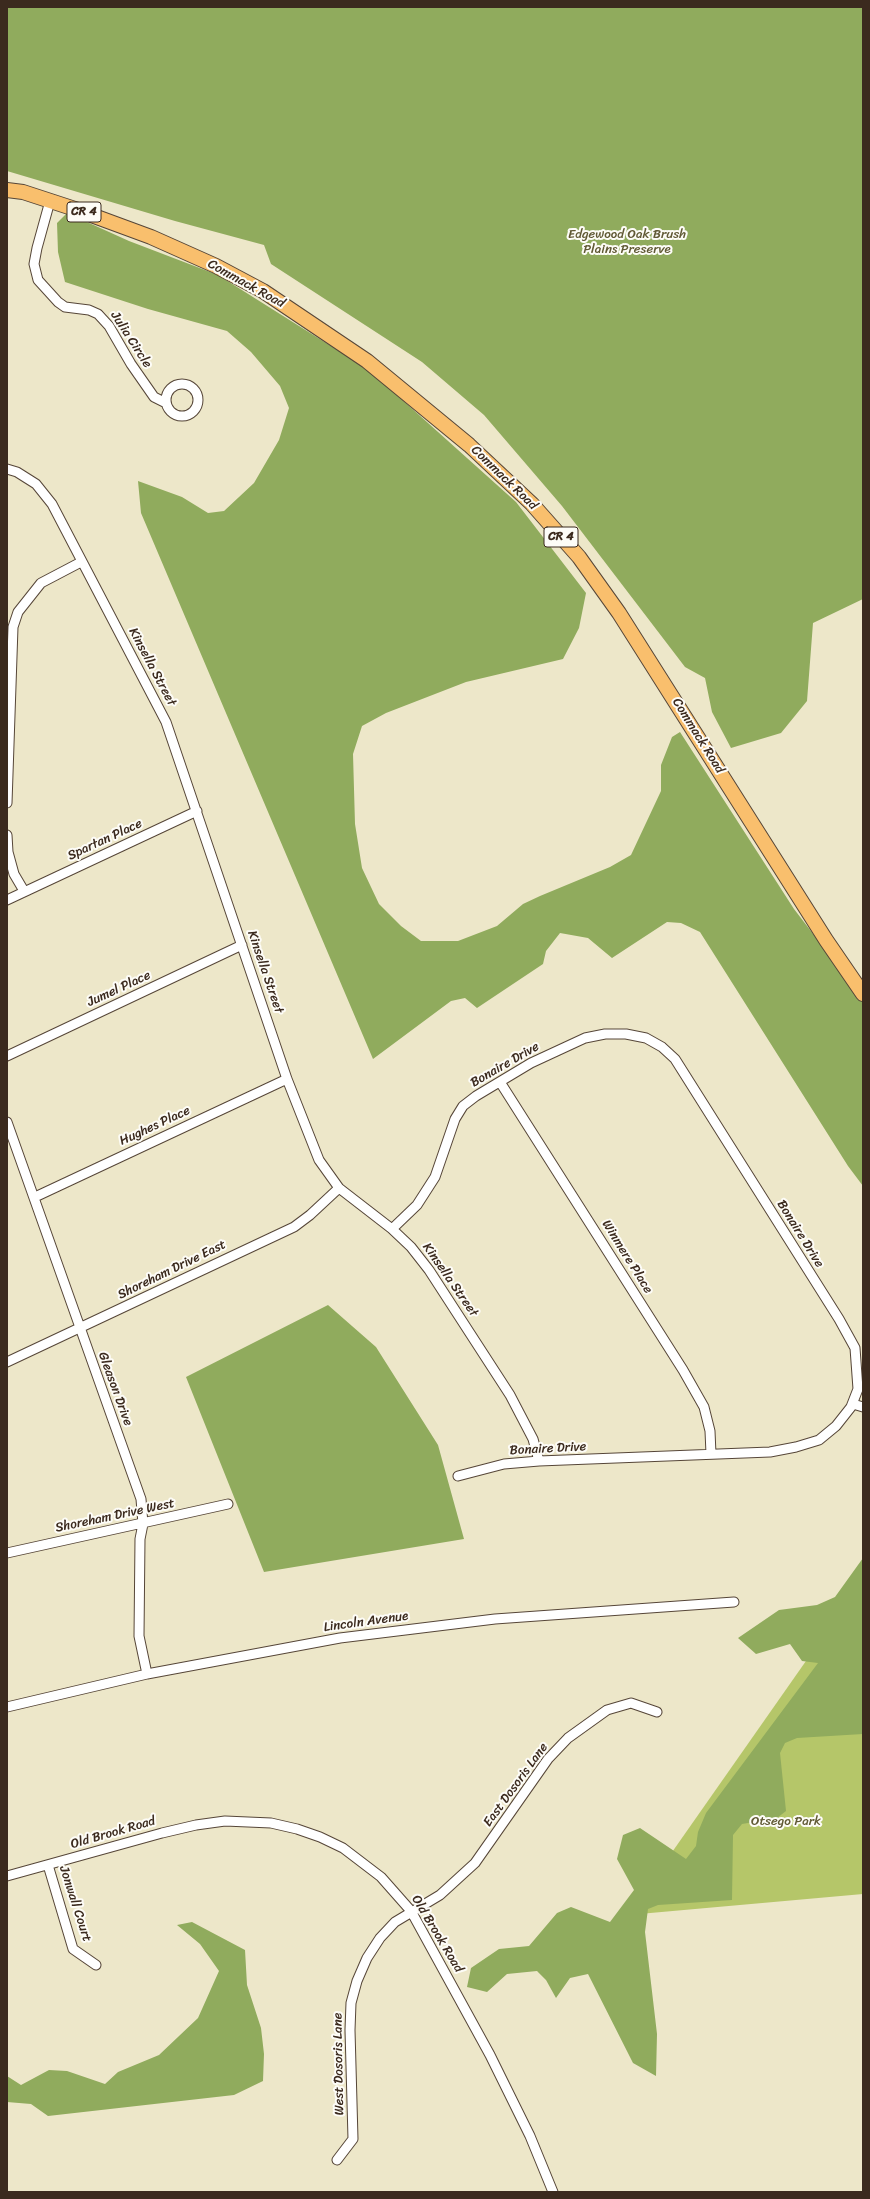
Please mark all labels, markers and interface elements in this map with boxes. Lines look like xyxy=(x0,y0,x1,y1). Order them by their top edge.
road number: CR 4 xyxy=(67,202,101,222)
park label: Edgewood Oak Brush Plains Preserve xyxy=(568,227,686,258)
street label: Commack Road xyxy=(205,256,287,312)
street label: Julia Circle xyxy=(107,309,155,371)
street label: Commack Road xyxy=(468,443,540,513)
road number: CR 4 xyxy=(544,527,578,547)
street label: Kinsella Street xyxy=(125,625,179,709)
street label: Commack Road xyxy=(669,695,727,777)
street label: Spartan Place xyxy=(65,816,145,864)
street label: Kinsella Street xyxy=(244,929,286,1015)
street label: Jumel Place xyxy=(85,968,153,1010)
street label: Bonaire Drive xyxy=(468,1039,542,1091)
street label: Hughes Place xyxy=(117,1103,193,1149)
street label: Bonaire Drive xyxy=(773,1197,827,1271)
street label: Winmere Place xyxy=(598,1217,656,1297)
street label: Shoreham Drive East xyxy=(115,1237,229,1303)
street label: Kinsella Street xyxy=(419,1240,481,1320)
street label: Gleason Drive xyxy=(94,1350,136,1428)
street label: Bonaire Drive xyxy=(509,1439,587,1459)
street label: Shoreham Drive West xyxy=(54,1496,176,1536)
street label: Lincoln Avenue xyxy=(323,1608,409,1636)
street label: East Dosoris Lane xyxy=(480,1740,552,1830)
street label: Old Brook Road xyxy=(69,1813,157,1853)
park label: Otsego Park xyxy=(751,1814,821,1830)
street label: Jonwall Court xyxy=(55,1864,95,1944)
street label: Old Brook Road xyxy=(408,1893,466,1975)
street label: West Dosoris Lane xyxy=(330,2013,348,2115)

